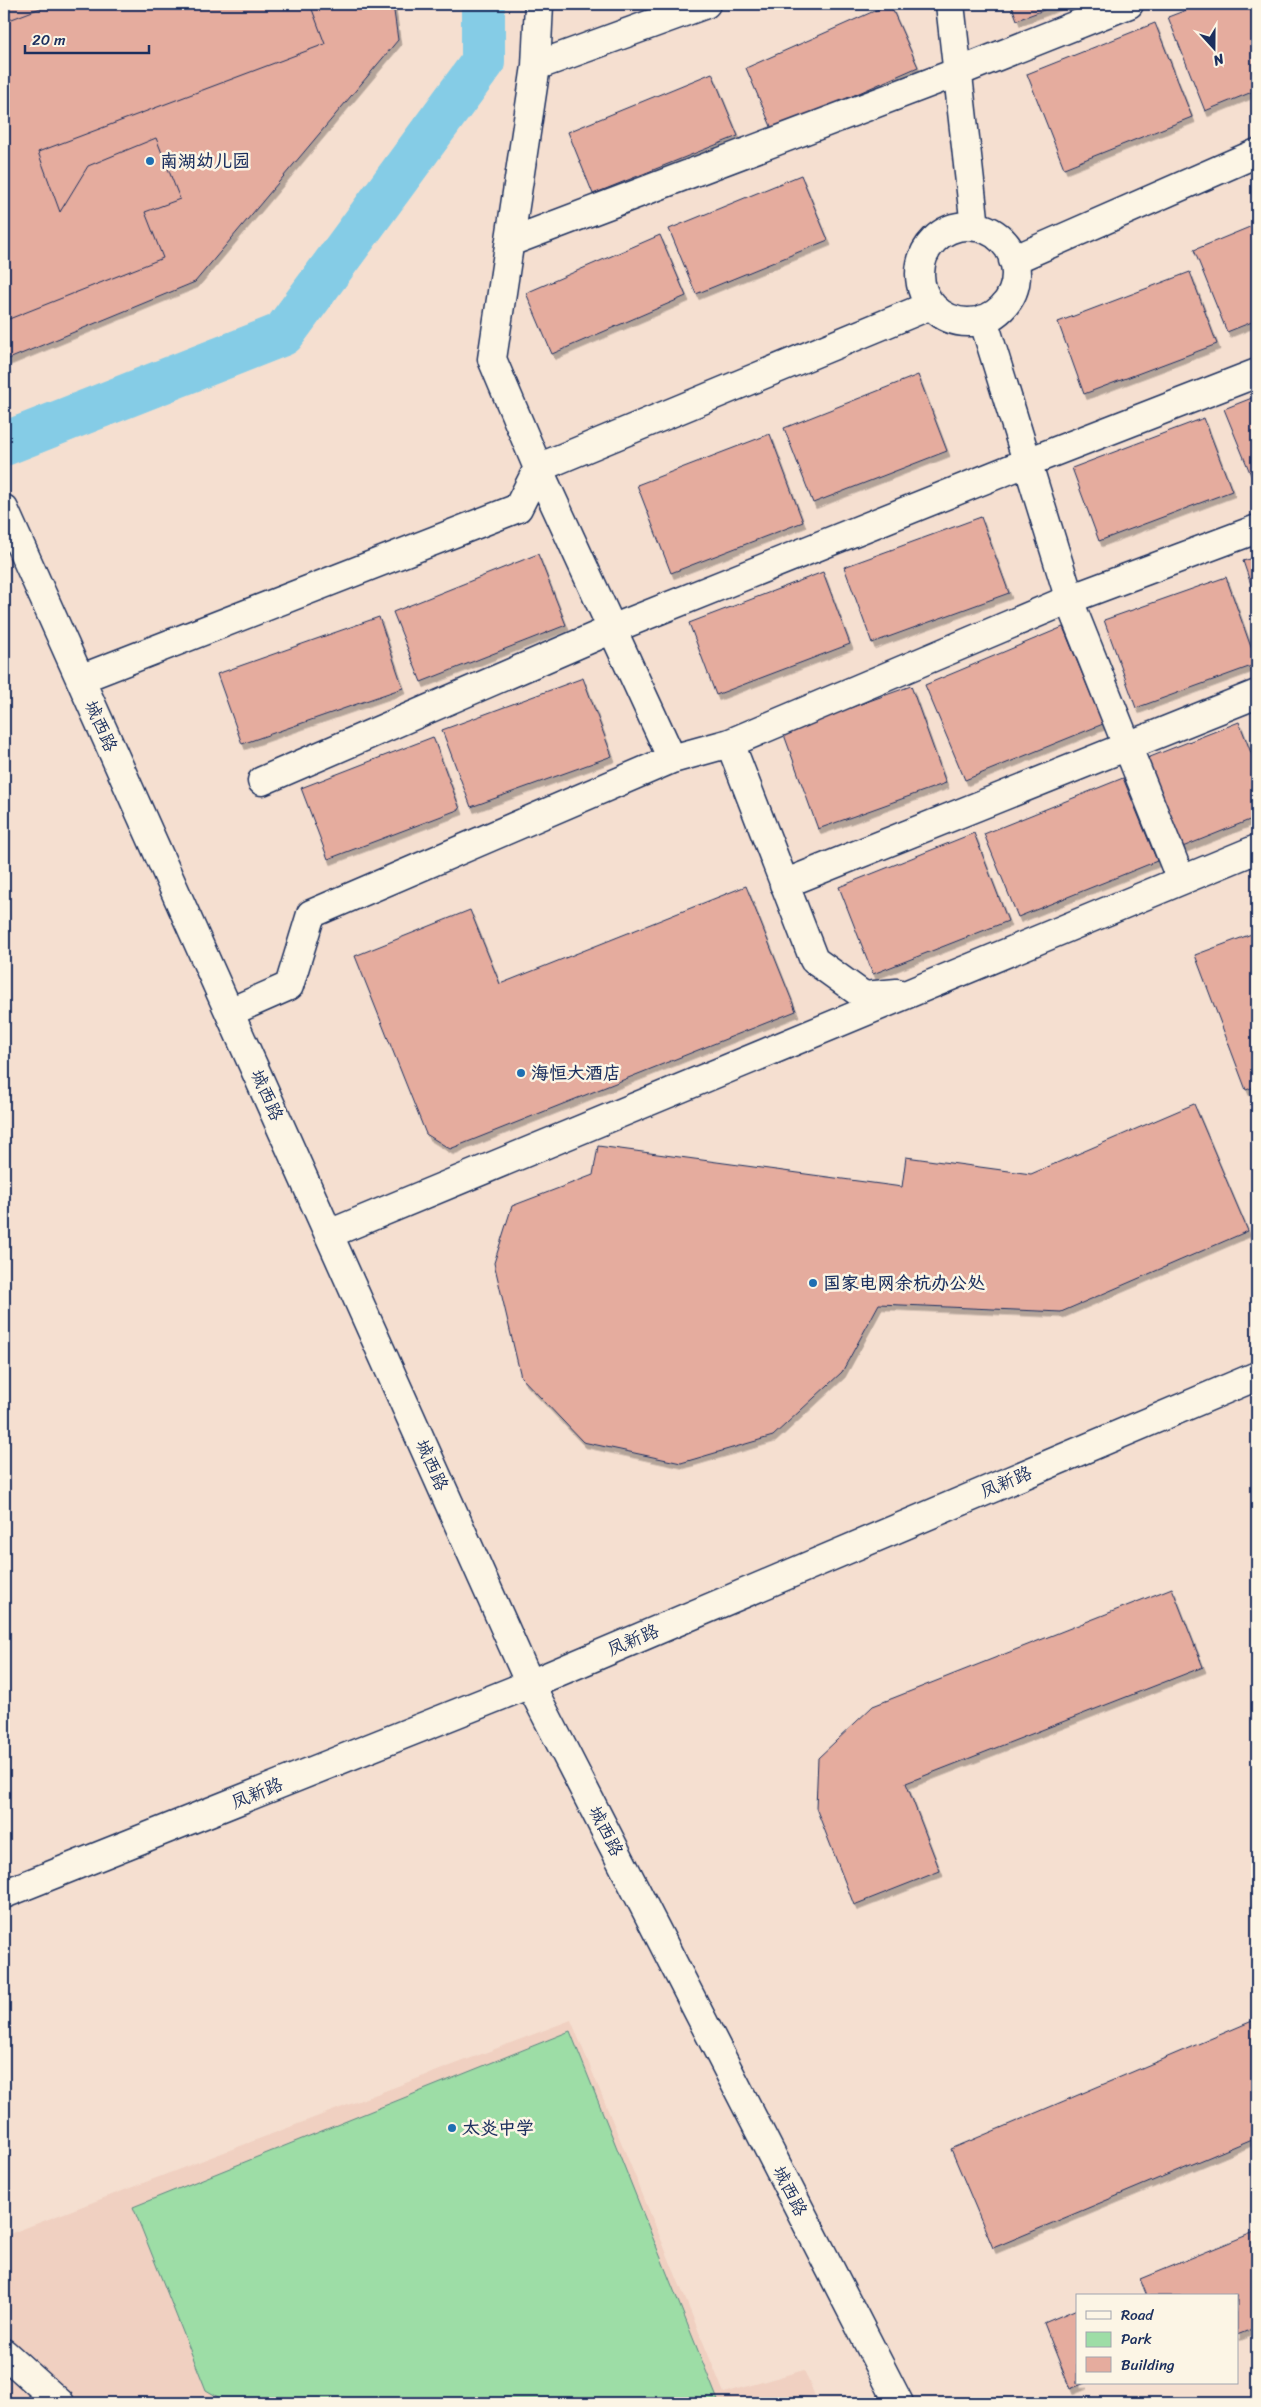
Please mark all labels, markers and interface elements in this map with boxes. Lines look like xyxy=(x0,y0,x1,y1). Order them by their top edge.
scale bar xyxy=(25,22,149,54)
north arrow xyxy=(1188,22,1238,72)
text: 20 m xyxy=(32,27,66,53)
text: N xyxy=(1209,46,1228,73)
place label: 南湖幼儿园 xyxy=(160,145,250,177)
marker: 南湖幼儿园 xyxy=(144,155,156,167)
street label: 城西路 xyxy=(75,695,127,757)
place label: 海恒大酒店 xyxy=(531,1057,621,1089)
street label: 城西路 xyxy=(241,1064,293,1126)
marker: 海恒大酒店 xyxy=(515,1067,527,1079)
place label: 国家电网余杭办公处 xyxy=(823,1267,985,1299)
marker: 国家电网余杭办公处 xyxy=(807,1277,819,1289)
street label: 城西路 xyxy=(406,1434,458,1496)
street label: 凤新路 xyxy=(975,1457,1037,1507)
street label: 凤新路 xyxy=(602,1615,664,1665)
street label: 凤新路 xyxy=(226,1768,288,1818)
street label: 城西路 xyxy=(579,1800,633,1862)
place label: 太炎中学 xyxy=(462,2112,534,2144)
marker: 太炎中学 xyxy=(446,2122,458,2134)
street label: 城西路 xyxy=(763,2160,817,2222)
legend xyxy=(1076,2294,1238,2384)
text: Road xyxy=(1121,2302,1154,2328)
text: Park xyxy=(1121,2326,1152,2352)
text: Building xyxy=(1121,2352,1175,2378)

